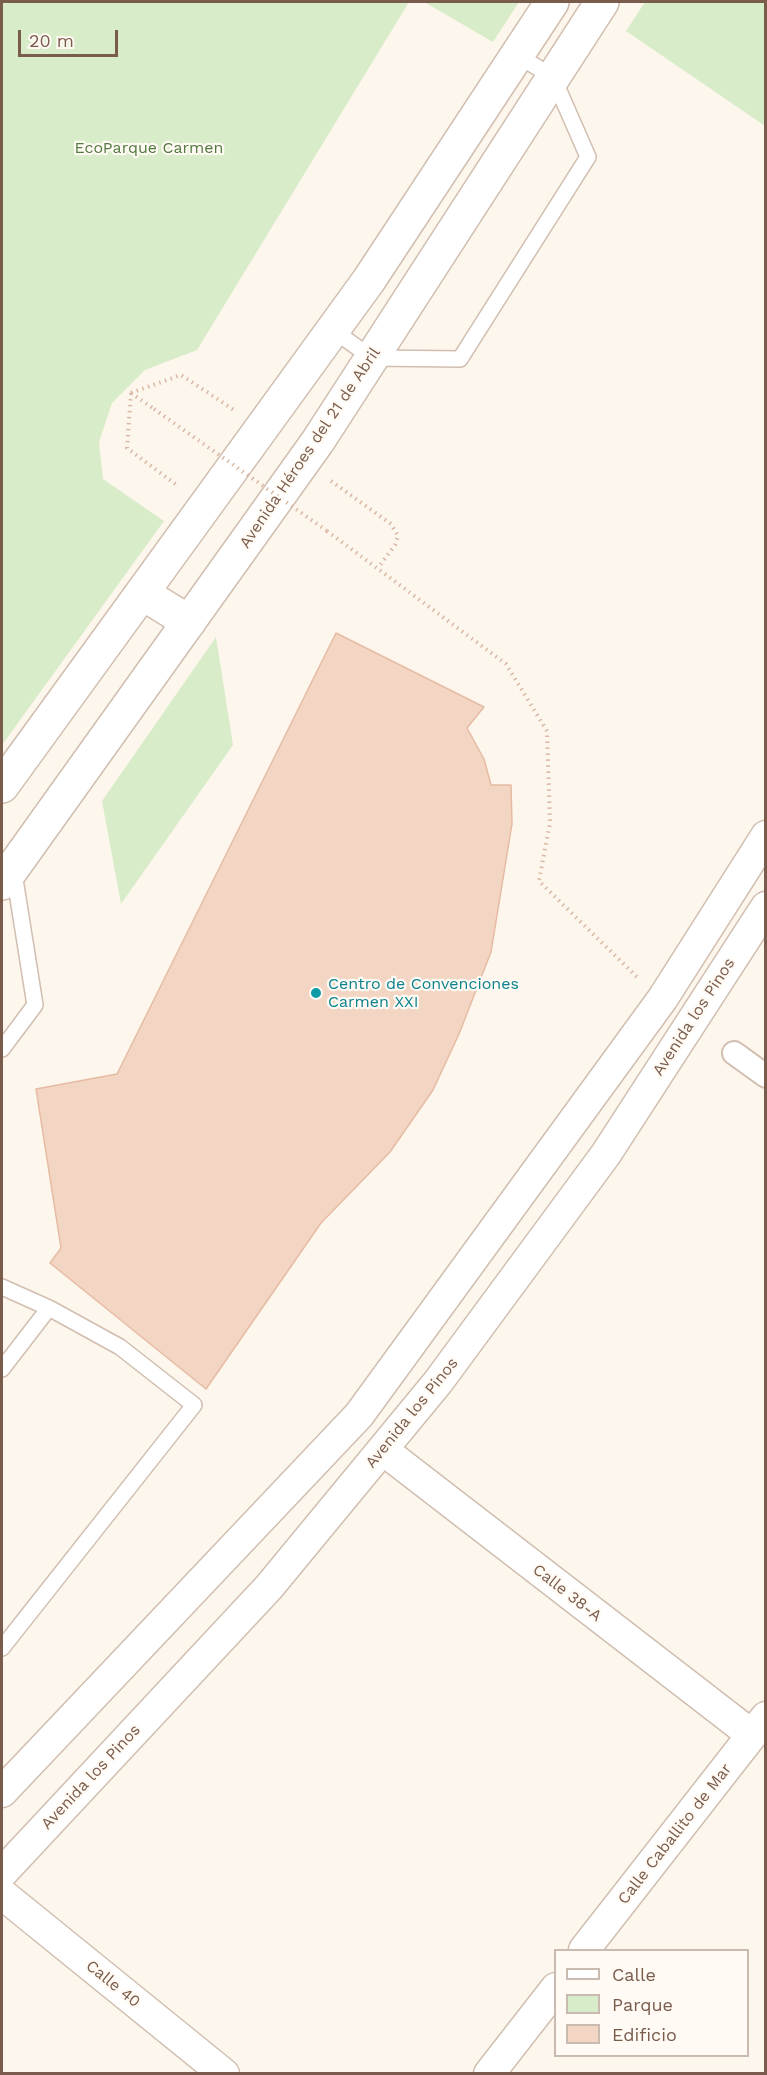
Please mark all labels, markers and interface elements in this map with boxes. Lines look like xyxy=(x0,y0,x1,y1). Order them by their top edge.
scale bar xyxy=(21,18,122,56)
text: 20 m xyxy=(29,30,74,51)
park label: EcoParque Carmen xyxy=(75,138,223,158)
street label: Avenida Héroes del 21 de Abril xyxy=(236,344,384,552)
street label: Avenida los Pinos xyxy=(649,954,739,1080)
place label: Centro de Convenciones Carmen XXI xyxy=(328,974,519,1012)
marker: Centro de Convenciones Carmen XXI xyxy=(309,986,323,1000)
street label: Avenida los Pinos xyxy=(362,1354,462,1472)
street label: Calle 38-A xyxy=(529,1560,605,1626)
street label: Avenida los Pinos xyxy=(37,1720,145,1834)
street label: Calle Caballito de Mar xyxy=(614,1760,736,1908)
legend xyxy=(554,1949,749,2057)
street label: Calle 40 xyxy=(82,1956,144,2012)
text: Calle xyxy=(612,1964,656,1985)
text: Parque xyxy=(612,1994,673,2015)
text: Edificio xyxy=(612,2024,677,2045)

